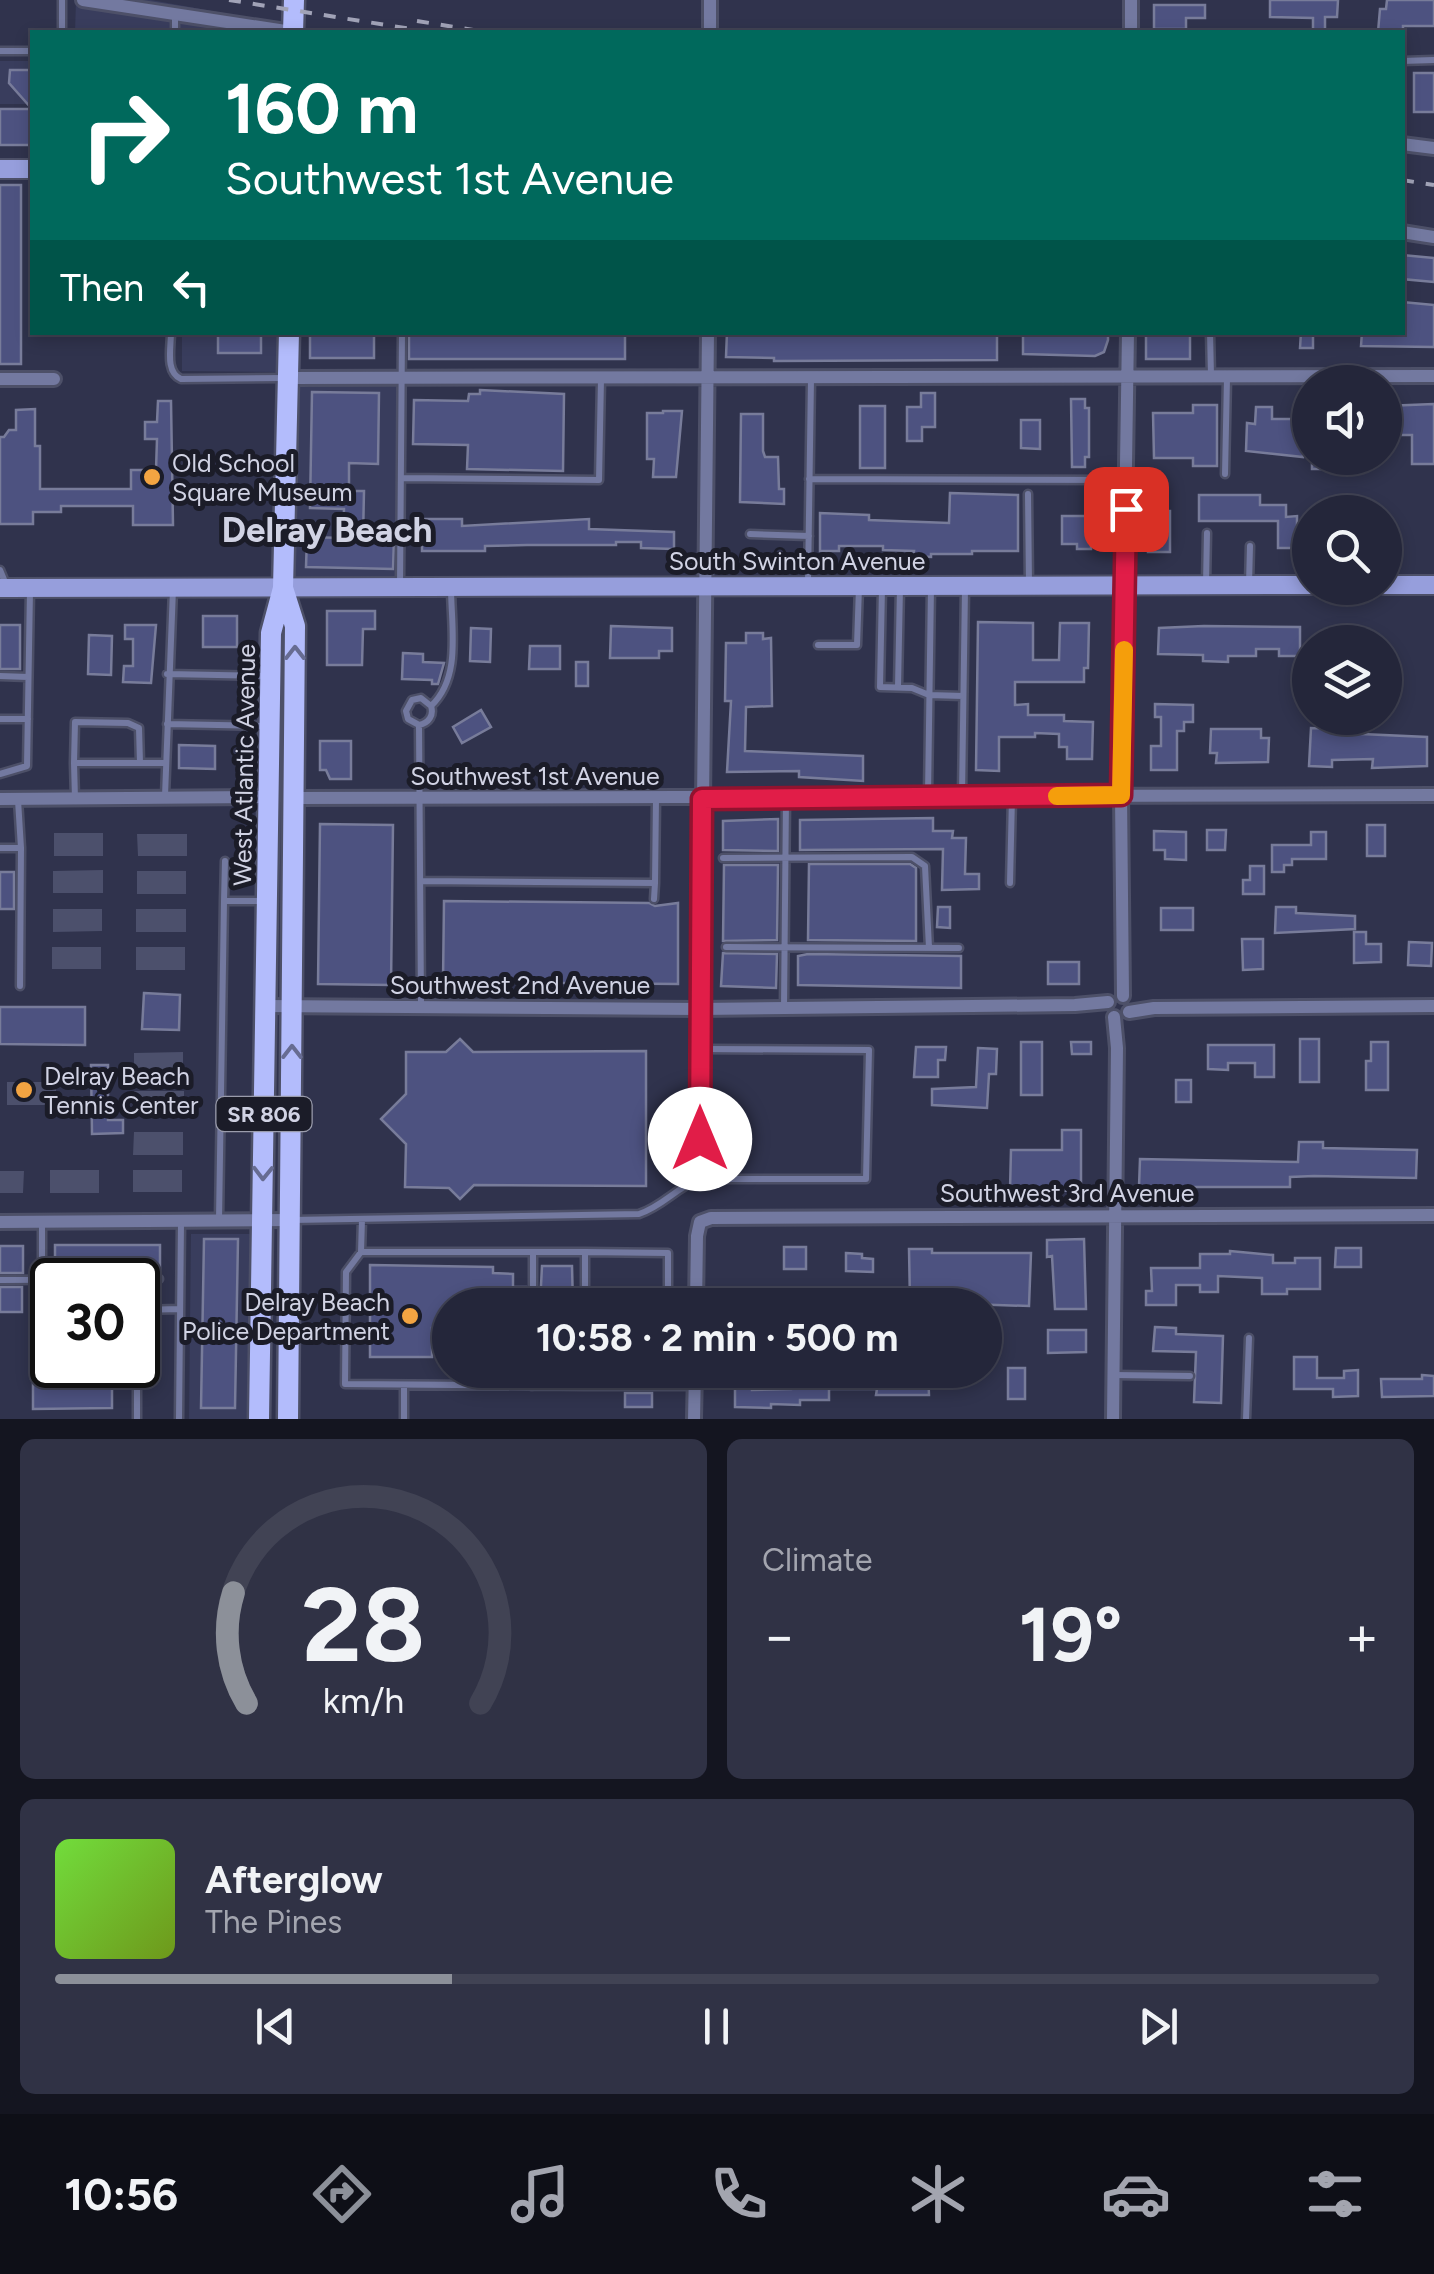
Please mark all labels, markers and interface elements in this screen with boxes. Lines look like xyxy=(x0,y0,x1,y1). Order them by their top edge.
text: 160 m xyxy=(225,66,418,151)
icon: right xyxy=(60,70,190,200)
text: Southwest 1st Avenue xyxy=(225,151,674,205)
icon: left xyxy=(164,260,219,315)
text: Then xyxy=(60,265,144,311)
map controls xyxy=(1292,365,1402,735)
button: sound xyxy=(1292,365,1402,475)
place label: Old School Square Museum xyxy=(172,448,352,507)
marker: Old School Square Museum xyxy=(141,466,163,488)
pin xyxy=(1084,467,1169,552)
icon: arrive xyxy=(1099,482,1154,537)
button: search xyxy=(1292,495,1402,605)
district label: Delray Beach xyxy=(222,509,432,551)
street label: South Swinton Avenue xyxy=(669,546,925,576)
button: layers xyxy=(1292,625,1402,735)
street label: West Atlantic Avenue xyxy=(227,644,261,886)
one-way arrow xyxy=(284,644,306,660)
street label: Southwest 1st Avenue xyxy=(410,761,660,791)
street label: Southwest 2nd Avenue xyxy=(390,970,650,1000)
one-way arrow xyxy=(281,1044,303,1060)
place label: Delray Beach Tennis Center xyxy=(44,1061,199,1120)
marker: Delray Beach Tennis Center xyxy=(13,1079,35,1101)
position arrow xyxy=(648,1087,752,1191)
road number: SR 806 xyxy=(216,1097,312,1131)
one-way arrow xyxy=(252,1166,274,1182)
street label: Southwest 3rd Avenue xyxy=(940,1178,1194,1208)
speed limit sign: 30 xyxy=(30,1258,160,1388)
place label: Delray Beach Police Department xyxy=(182,1287,390,1346)
marker: Delray Beach Police Department xyxy=(399,1305,421,1327)
text: 10:58 · 2 min · 500 m xyxy=(536,1315,898,1361)
text: Climate xyxy=(762,1541,873,1579)
text: 28 xyxy=(302,1562,425,1687)
text: 19° xyxy=(1019,1590,1122,1680)
text: − xyxy=(762,1603,796,1669)
text: + xyxy=(1345,1603,1379,1669)
text: km/h xyxy=(323,1679,404,1722)
text: Afterglow xyxy=(205,1857,383,1903)
text: The Pines xyxy=(205,1903,342,1941)
icon: previous xyxy=(248,1999,303,2054)
icon: pause xyxy=(689,1999,744,2054)
icon: next xyxy=(1131,1999,1186,2054)
icon: directions xyxy=(307,2159,377,2229)
icon: music xyxy=(505,2159,575,2229)
icon: phone xyxy=(704,2159,774,2229)
icon: climate xyxy=(903,2159,973,2229)
icon: car xyxy=(1101,2159,1171,2229)
icon: filters xyxy=(1300,2159,1370,2229)
text: 10:56 xyxy=(64,2167,178,2221)

